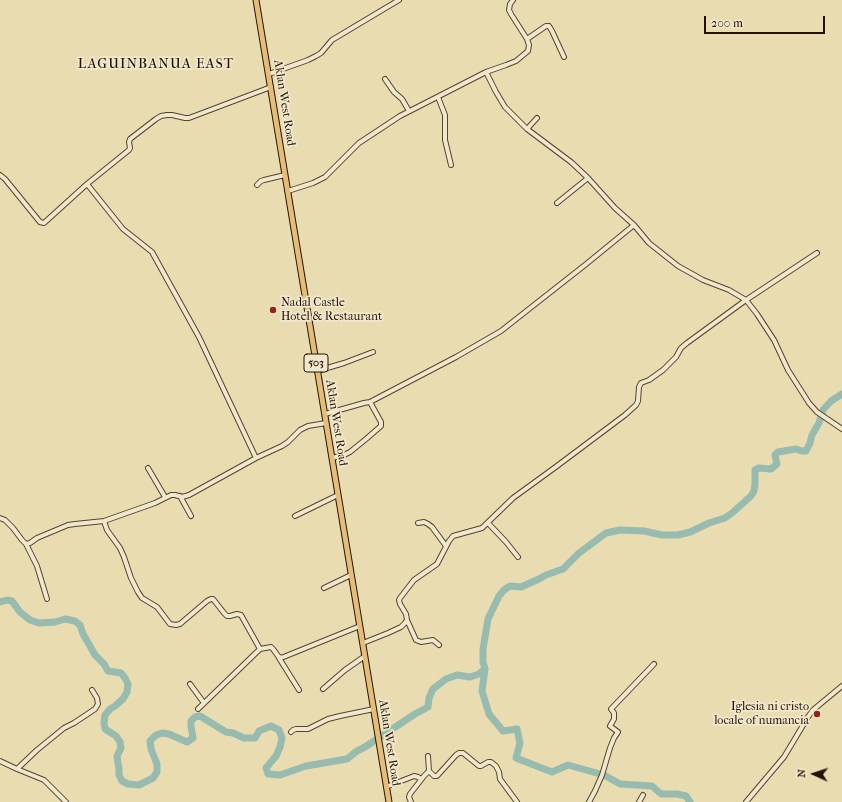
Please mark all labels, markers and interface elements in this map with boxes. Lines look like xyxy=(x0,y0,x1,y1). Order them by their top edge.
scale bar xyxy=(706,8,827,34)
text: 200 m xyxy=(711,16,743,30)
district label: LAGUINBANUA EAST xyxy=(78,57,234,73)
street label: Aklan West Road xyxy=(270,59,298,147)
place label: Nadal Castle Hotel & Restaurant xyxy=(281,296,382,324)
marker: Nadal Castle Hotel & Restaurant xyxy=(268,305,278,315)
road number: 503 xyxy=(304,354,328,372)
street label: Aklan West Road xyxy=(322,379,350,467)
street label: Aklan West Road xyxy=(375,699,403,787)
place label: Iglesia ni cristo locale of numancia xyxy=(714,700,809,728)
marker: Iglesia ni cristo locale of numancia xyxy=(812,709,822,719)
north arrow xyxy=(794,754,834,794)
text: N xyxy=(795,769,808,778)

